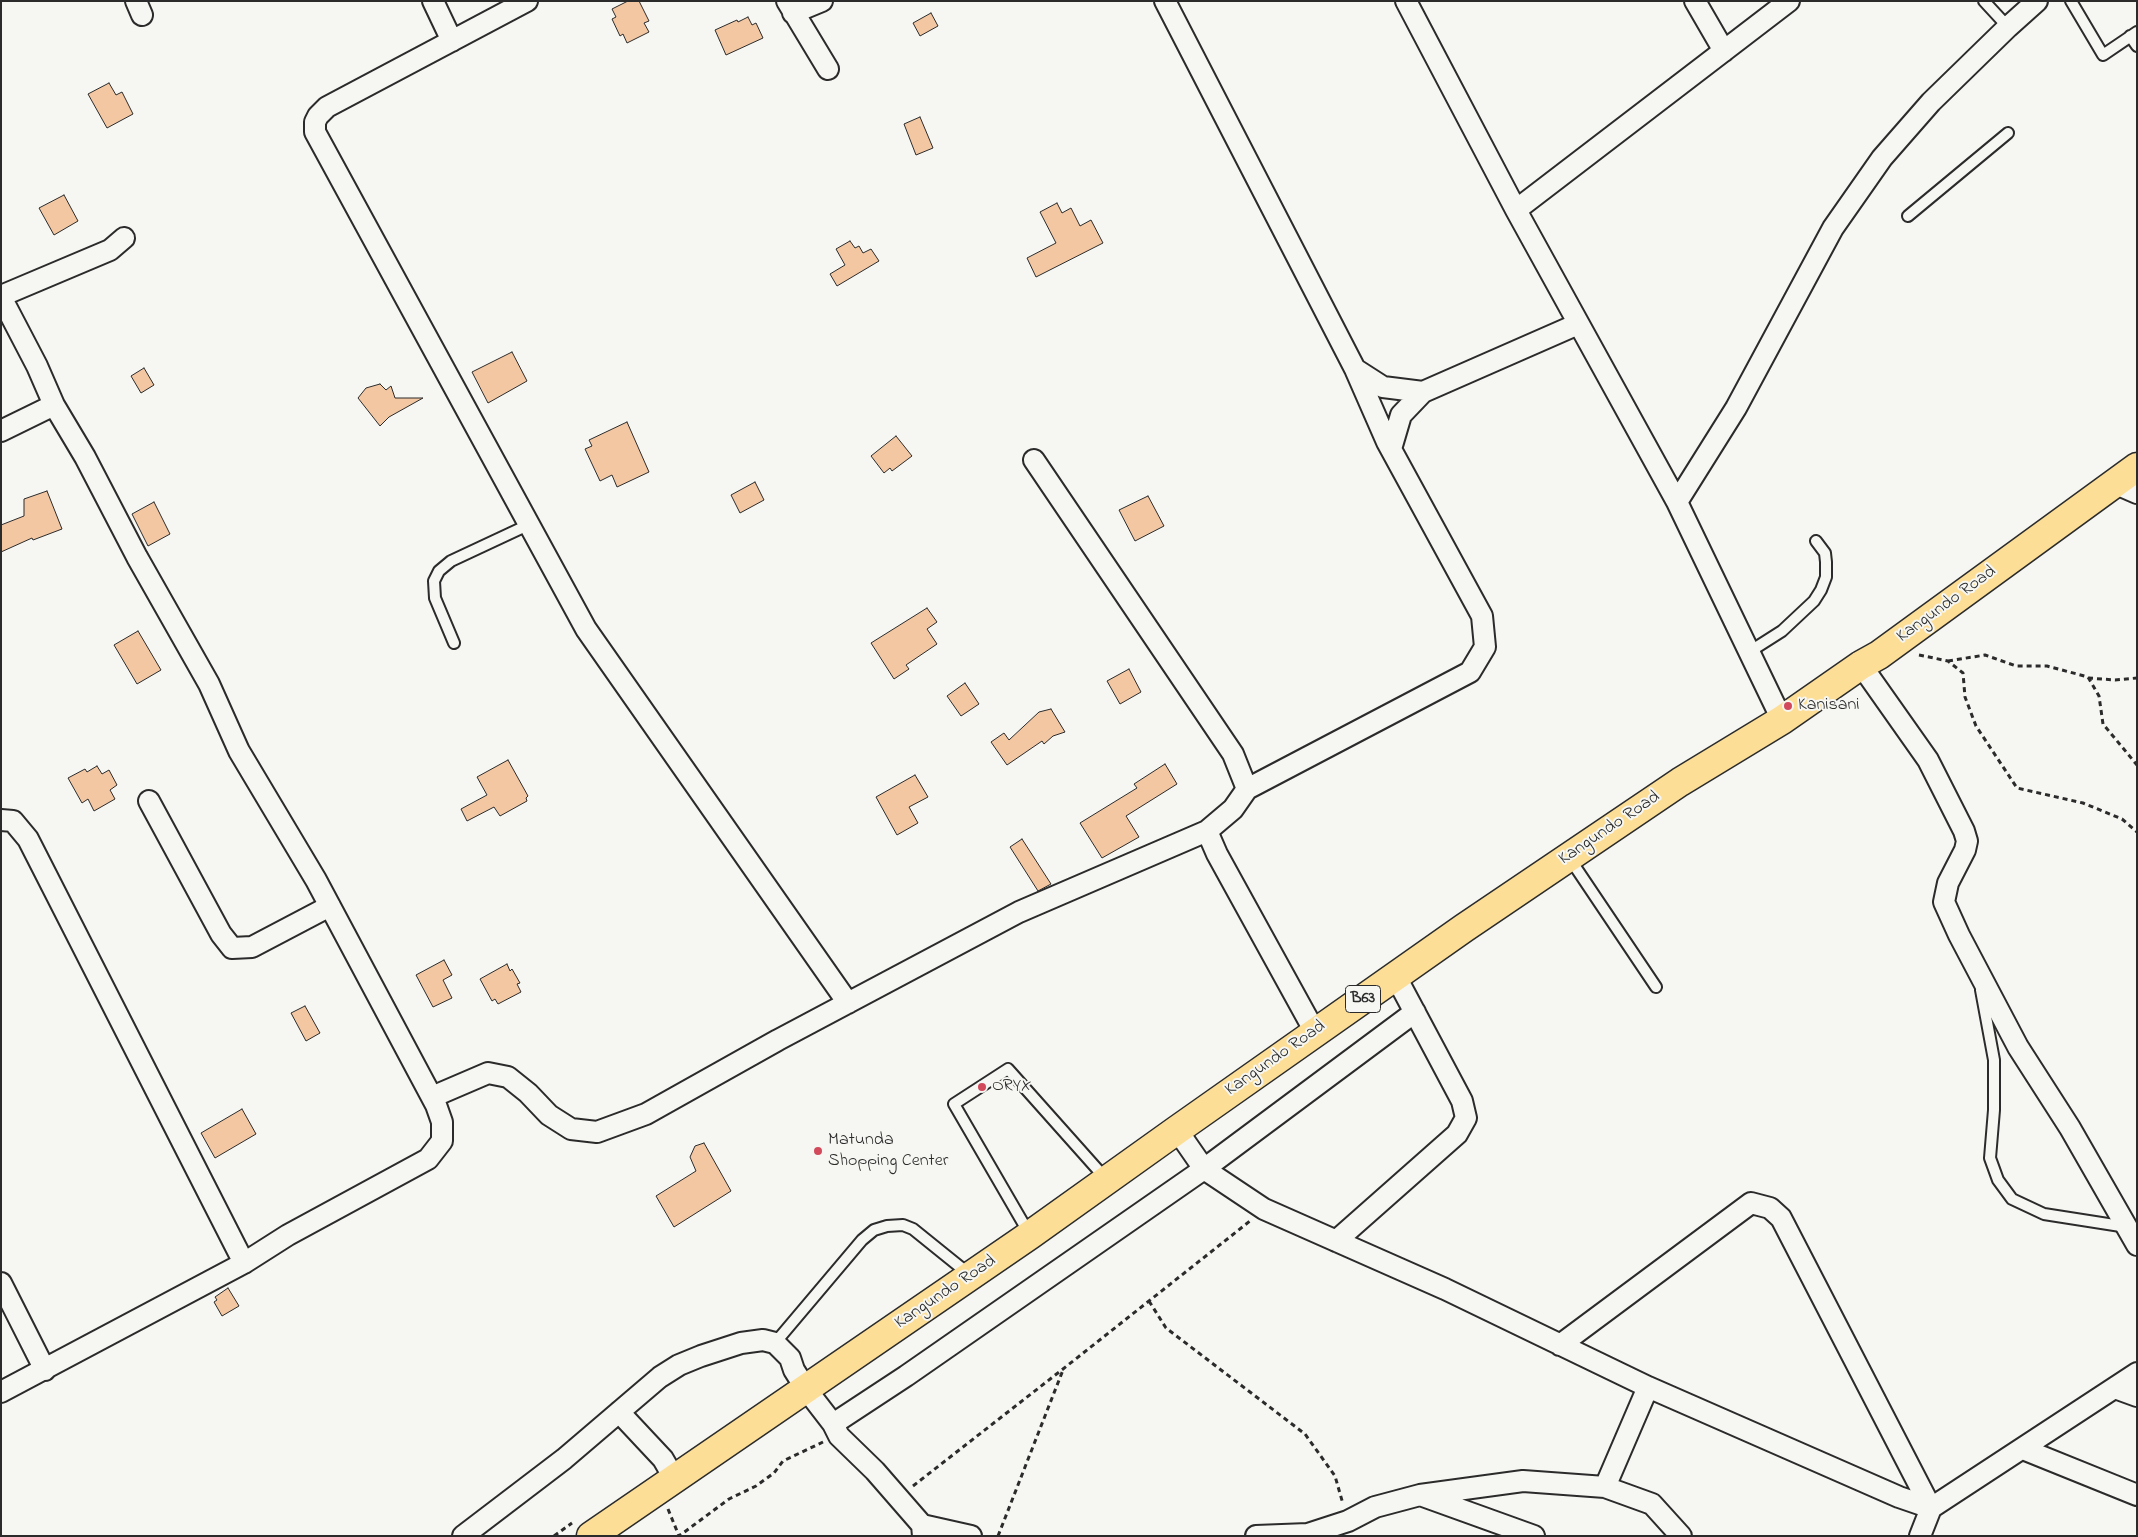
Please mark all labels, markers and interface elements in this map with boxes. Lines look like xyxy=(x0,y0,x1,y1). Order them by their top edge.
street label: Kangundo Road xyxy=(1893,562,2001,648)
place label: Kanisani xyxy=(1798,695,1860,717)
marker: Kanisani xyxy=(1782,700,1794,712)
street label: Kangundo Road xyxy=(1555,787,1665,871)
road number: B63 xyxy=(1346,986,1380,1012)
street label: Kangundo Road xyxy=(1222,1016,1330,1102)
place label: ORYX xyxy=(992,1076,1031,1098)
marker: ORYX xyxy=(976,1081,988,1093)
place label: Matunda Shopping Center xyxy=(828,1130,948,1172)
marker: Matunda Shopping Center xyxy=(812,1145,824,1157)
street label: Kangundo Road xyxy=(891,1251,1001,1335)

